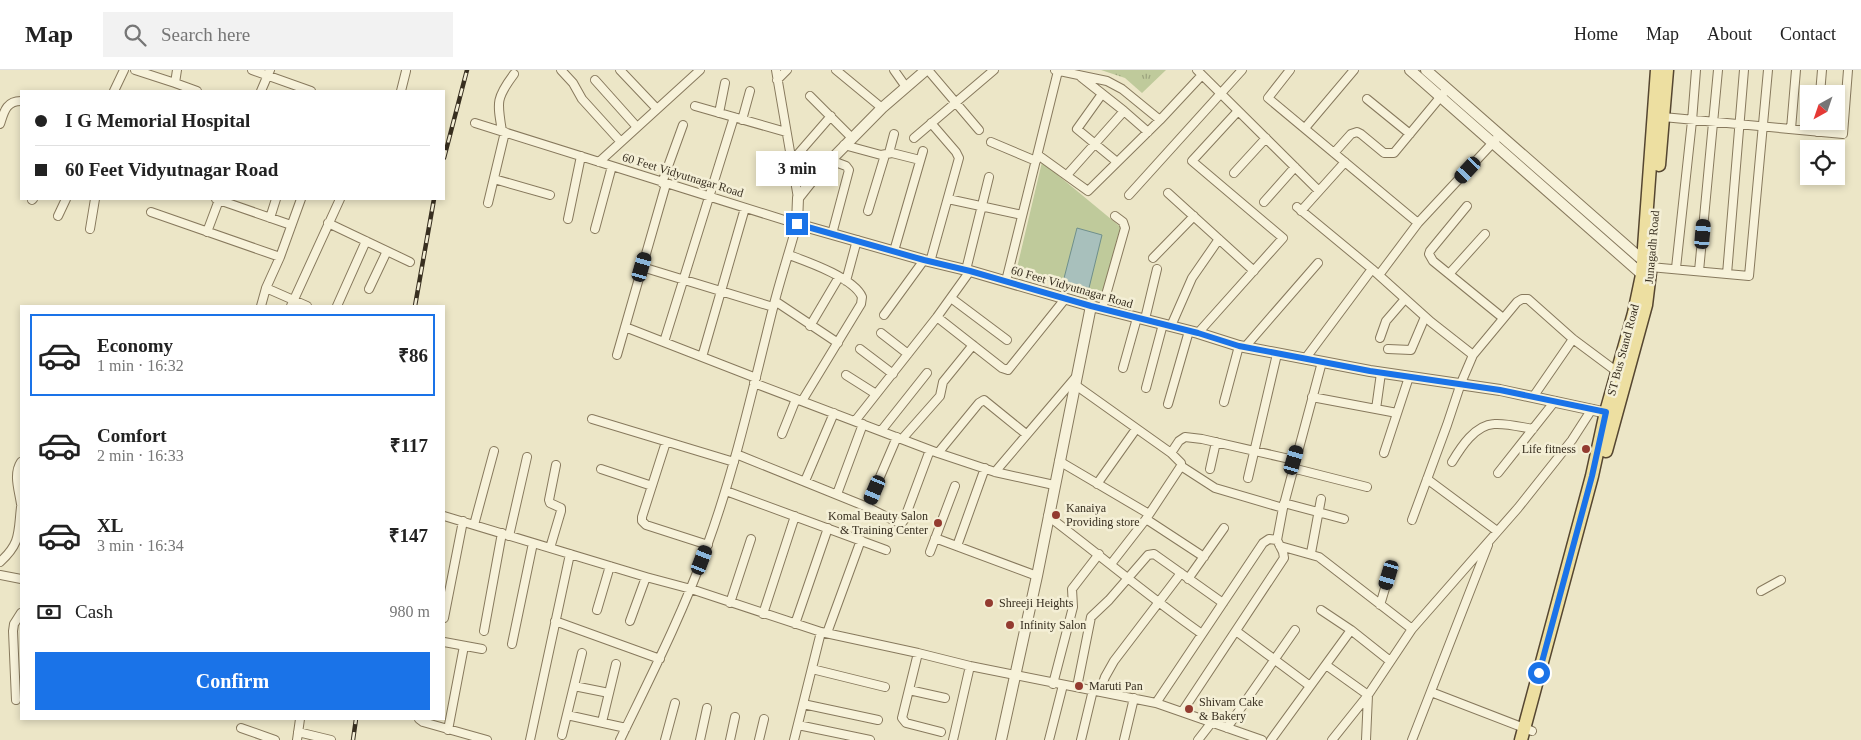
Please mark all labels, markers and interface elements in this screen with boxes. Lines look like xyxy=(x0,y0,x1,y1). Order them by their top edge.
search box xyxy=(103,12,453,57)
text: Map xyxy=(25,21,73,47)
icon: search xyxy=(121,21,149,49)
text: Search here xyxy=(161,24,250,45)
text: Home xyxy=(1574,24,1618,44)
text: Map xyxy=(1646,24,1679,44)
text: About xyxy=(1707,24,1752,44)
text: Contact xyxy=(1780,24,1836,44)
north arrow xyxy=(1800,85,1845,130)
map controls xyxy=(1800,85,1845,185)
text: I G Memorial Hospital xyxy=(65,110,250,131)
button: locate xyxy=(1800,140,1845,185)
street label: 60 Feet Vidyutnagar Road xyxy=(621,150,745,200)
callout: 3 min xyxy=(756,152,838,186)
car xyxy=(1452,154,1483,186)
text: 60 Feet Vidyutnagar Road xyxy=(65,159,278,180)
text: 3 min xyxy=(778,160,816,177)
street label: Junagadh Road xyxy=(1642,210,1662,284)
route end xyxy=(786,213,808,235)
car xyxy=(1694,218,1711,250)
car xyxy=(630,251,653,283)
street label: 60 Feet Vidyutnagar Road xyxy=(1009,263,1135,311)
street label: ST Bus Stand Road xyxy=(1604,303,1642,397)
icon: car xyxy=(37,333,82,378)
text: Economy xyxy=(97,335,173,356)
text: ₹86 xyxy=(398,345,428,366)
text: 1 min · 16:32 xyxy=(97,357,184,374)
icon: car xyxy=(37,423,82,468)
text: Comfort xyxy=(97,425,167,446)
text: ₹117 xyxy=(390,435,428,456)
place label: Life fitness xyxy=(1522,442,1576,456)
marker: Life fitness xyxy=(1580,443,1592,455)
car xyxy=(1282,444,1305,476)
text: 2 min · 16:33 xyxy=(97,447,184,464)
car xyxy=(862,473,887,507)
place label: Kanaiya Providing store xyxy=(1066,501,1140,529)
place label: Komal Beauty Salon & Training Center xyxy=(828,509,928,537)
marker: Kanaiya Providing store xyxy=(1050,509,1062,521)
icon: car xyxy=(37,513,82,558)
text: XL xyxy=(97,515,123,536)
marker: Komal Beauty Salon & Training Center xyxy=(932,517,944,529)
text: ₹147 xyxy=(389,525,428,546)
text: 3 min · 16:34 xyxy=(97,537,184,554)
car xyxy=(689,543,714,577)
car xyxy=(1377,558,1400,592)
place label: Shreeji Heights xyxy=(999,596,1074,610)
marker: Shreeji Heights xyxy=(983,597,995,609)
icon: cash xyxy=(35,598,63,626)
text: Cash xyxy=(75,601,113,622)
text: 980 m xyxy=(390,603,430,620)
place label: Infinity Salon xyxy=(1020,618,1086,632)
marker: Infinity Salon xyxy=(1004,619,1016,631)
button: Confirm xyxy=(35,652,430,710)
route start xyxy=(1528,662,1550,684)
place label: Maruti Pan xyxy=(1089,679,1143,693)
marker: Maruti Pan xyxy=(1073,680,1085,692)
place label: Shivam Cake & Bakery xyxy=(1199,695,1263,723)
marker: Shivam Cake & Bakery xyxy=(1183,703,1195,715)

